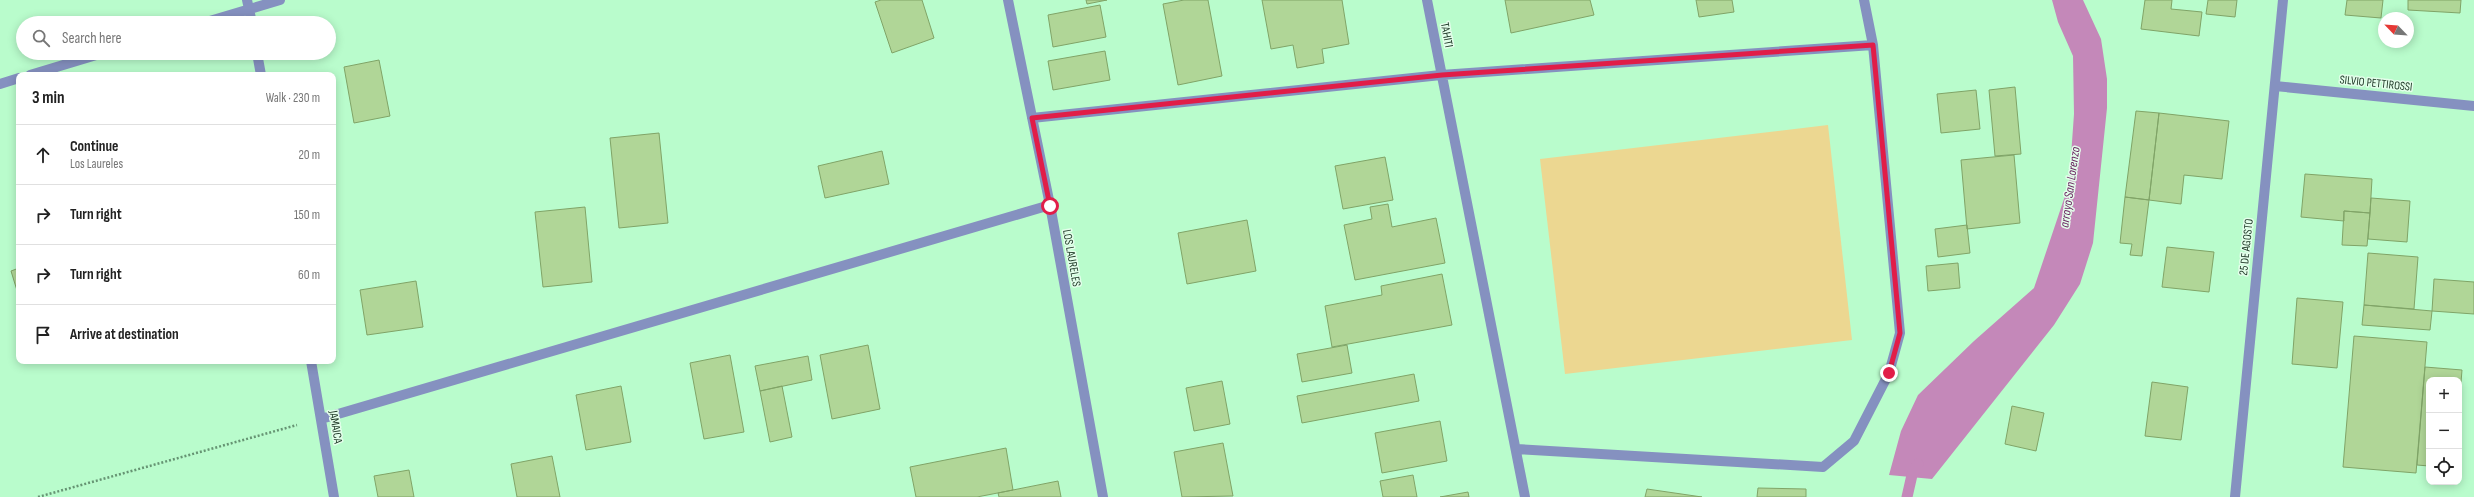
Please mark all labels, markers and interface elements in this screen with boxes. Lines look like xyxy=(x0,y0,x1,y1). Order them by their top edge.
north arrow xyxy=(2378,12,2414,48)
search box xyxy=(16,16,336,60)
street label: TAHITI xyxy=(1437,21,1456,49)
icon: search xyxy=(30,27,52,49)
text: Search here xyxy=(62,29,122,48)
street label: SILVIO PETTIROSSI xyxy=(2339,72,2413,95)
text: 3 min xyxy=(32,88,65,108)
text: Walk · 230 m xyxy=(266,90,320,106)
text: Continue xyxy=(70,137,119,156)
icon: ahead xyxy=(32,144,54,166)
water label: arroyo San Lorenzo xyxy=(2056,145,2084,229)
text: 20 m xyxy=(298,147,320,163)
text: Los Laureles xyxy=(70,156,123,172)
route start xyxy=(1041,197,1059,215)
icon: right xyxy=(32,204,54,226)
text: Turn right xyxy=(70,205,122,224)
text: 150 m xyxy=(294,207,320,223)
street label: 25 DE AGOSTO xyxy=(2236,218,2257,276)
street label: LOS LAURELES xyxy=(1059,228,1084,288)
icon: right xyxy=(32,264,54,286)
text: Turn right xyxy=(70,265,122,284)
text: 60 m xyxy=(298,267,320,283)
icon: arrive xyxy=(32,324,54,346)
text: Arrive at destination xyxy=(70,325,179,344)
route end xyxy=(1880,364,1898,382)
map controls xyxy=(2426,377,2462,485)
button: + xyxy=(2426,377,2462,413)
street label: JAMAICA xyxy=(325,408,346,446)
button: − xyxy=(2426,413,2462,449)
button: locate xyxy=(2426,449,2462,485)

